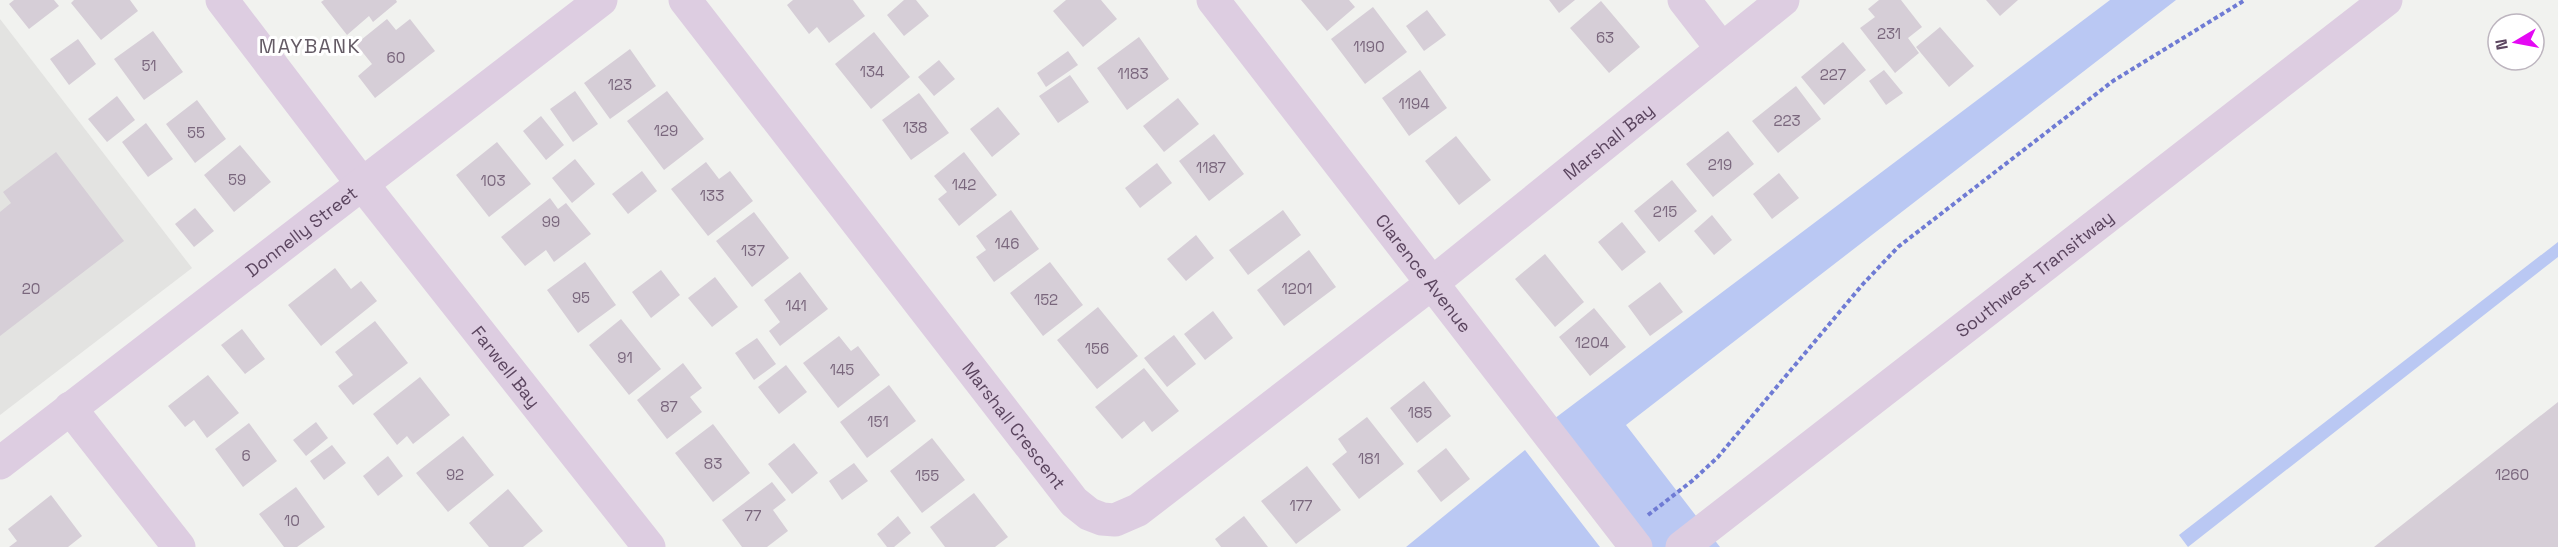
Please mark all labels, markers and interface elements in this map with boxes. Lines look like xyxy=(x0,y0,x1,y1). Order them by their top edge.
north arrow xyxy=(2486,12,2546,72)
house number: 231 xyxy=(1877,24,1901,43)
house number: 63 xyxy=(1596,28,1614,47)
district label: MAYBANK xyxy=(259,33,361,59)
house number: 1190 xyxy=(1353,37,1385,56)
text: N xyxy=(2490,37,2513,52)
house number: 60 xyxy=(387,48,405,67)
house number: 51 xyxy=(141,56,157,75)
house number: 134 xyxy=(860,62,884,81)
house number: 1183 xyxy=(1118,64,1148,83)
house number: 227 xyxy=(1820,65,1846,84)
house number: 123 xyxy=(608,75,632,94)
house number: 1194 xyxy=(1398,94,1430,113)
street label: Marshall Bay xyxy=(1558,98,1658,185)
house number: 223 xyxy=(1773,111,1801,130)
house number: 138 xyxy=(903,118,927,137)
house number: 129 xyxy=(654,121,678,140)
house number: 55 xyxy=(187,123,205,142)
house number: 219 xyxy=(1708,155,1732,174)
house number: 1187 xyxy=(1196,158,1226,177)
house number: 59 xyxy=(228,170,246,189)
house number: 103 xyxy=(481,171,505,190)
house number: 142 xyxy=(952,175,976,194)
street label: Donnelly Street xyxy=(240,181,362,282)
house number: 133 xyxy=(700,186,724,205)
house number: 215 xyxy=(1653,202,1677,221)
street label: Southwest Transitway xyxy=(1951,205,2118,342)
street label: Clarence Avenue xyxy=(1371,209,1477,337)
house number: 99 xyxy=(542,212,560,231)
house number: 146 xyxy=(995,234,1019,253)
house number: 137 xyxy=(741,241,765,260)
house number: 20 xyxy=(22,279,40,298)
house number: 1201 xyxy=(1281,279,1313,298)
house number: 95 xyxy=(572,288,590,307)
house number: 152 xyxy=(1034,290,1058,309)
house number: 141 xyxy=(785,296,807,315)
street label: Farwell Bay xyxy=(467,321,546,412)
house number: 1204 xyxy=(1575,333,1609,352)
house number: 156 xyxy=(1085,339,1109,358)
house number: 91 xyxy=(617,348,633,367)
street label: Marshall Crescent xyxy=(958,357,1071,494)
house number: 145 xyxy=(830,360,854,379)
house number: 87 xyxy=(660,397,678,416)
house number: 185 xyxy=(1408,403,1432,422)
house number: 151 xyxy=(867,412,889,431)
house number: 6 xyxy=(241,446,251,465)
house number: 181 xyxy=(1358,449,1380,468)
house number: 83 xyxy=(704,454,722,473)
house number: 92 xyxy=(446,465,464,484)
house number: 1260 xyxy=(2495,465,2529,484)
house number: 155 xyxy=(915,466,939,485)
house number: 177 xyxy=(1289,496,1313,515)
house number: 77 xyxy=(745,506,761,525)
house number: 10 xyxy=(284,511,300,530)

